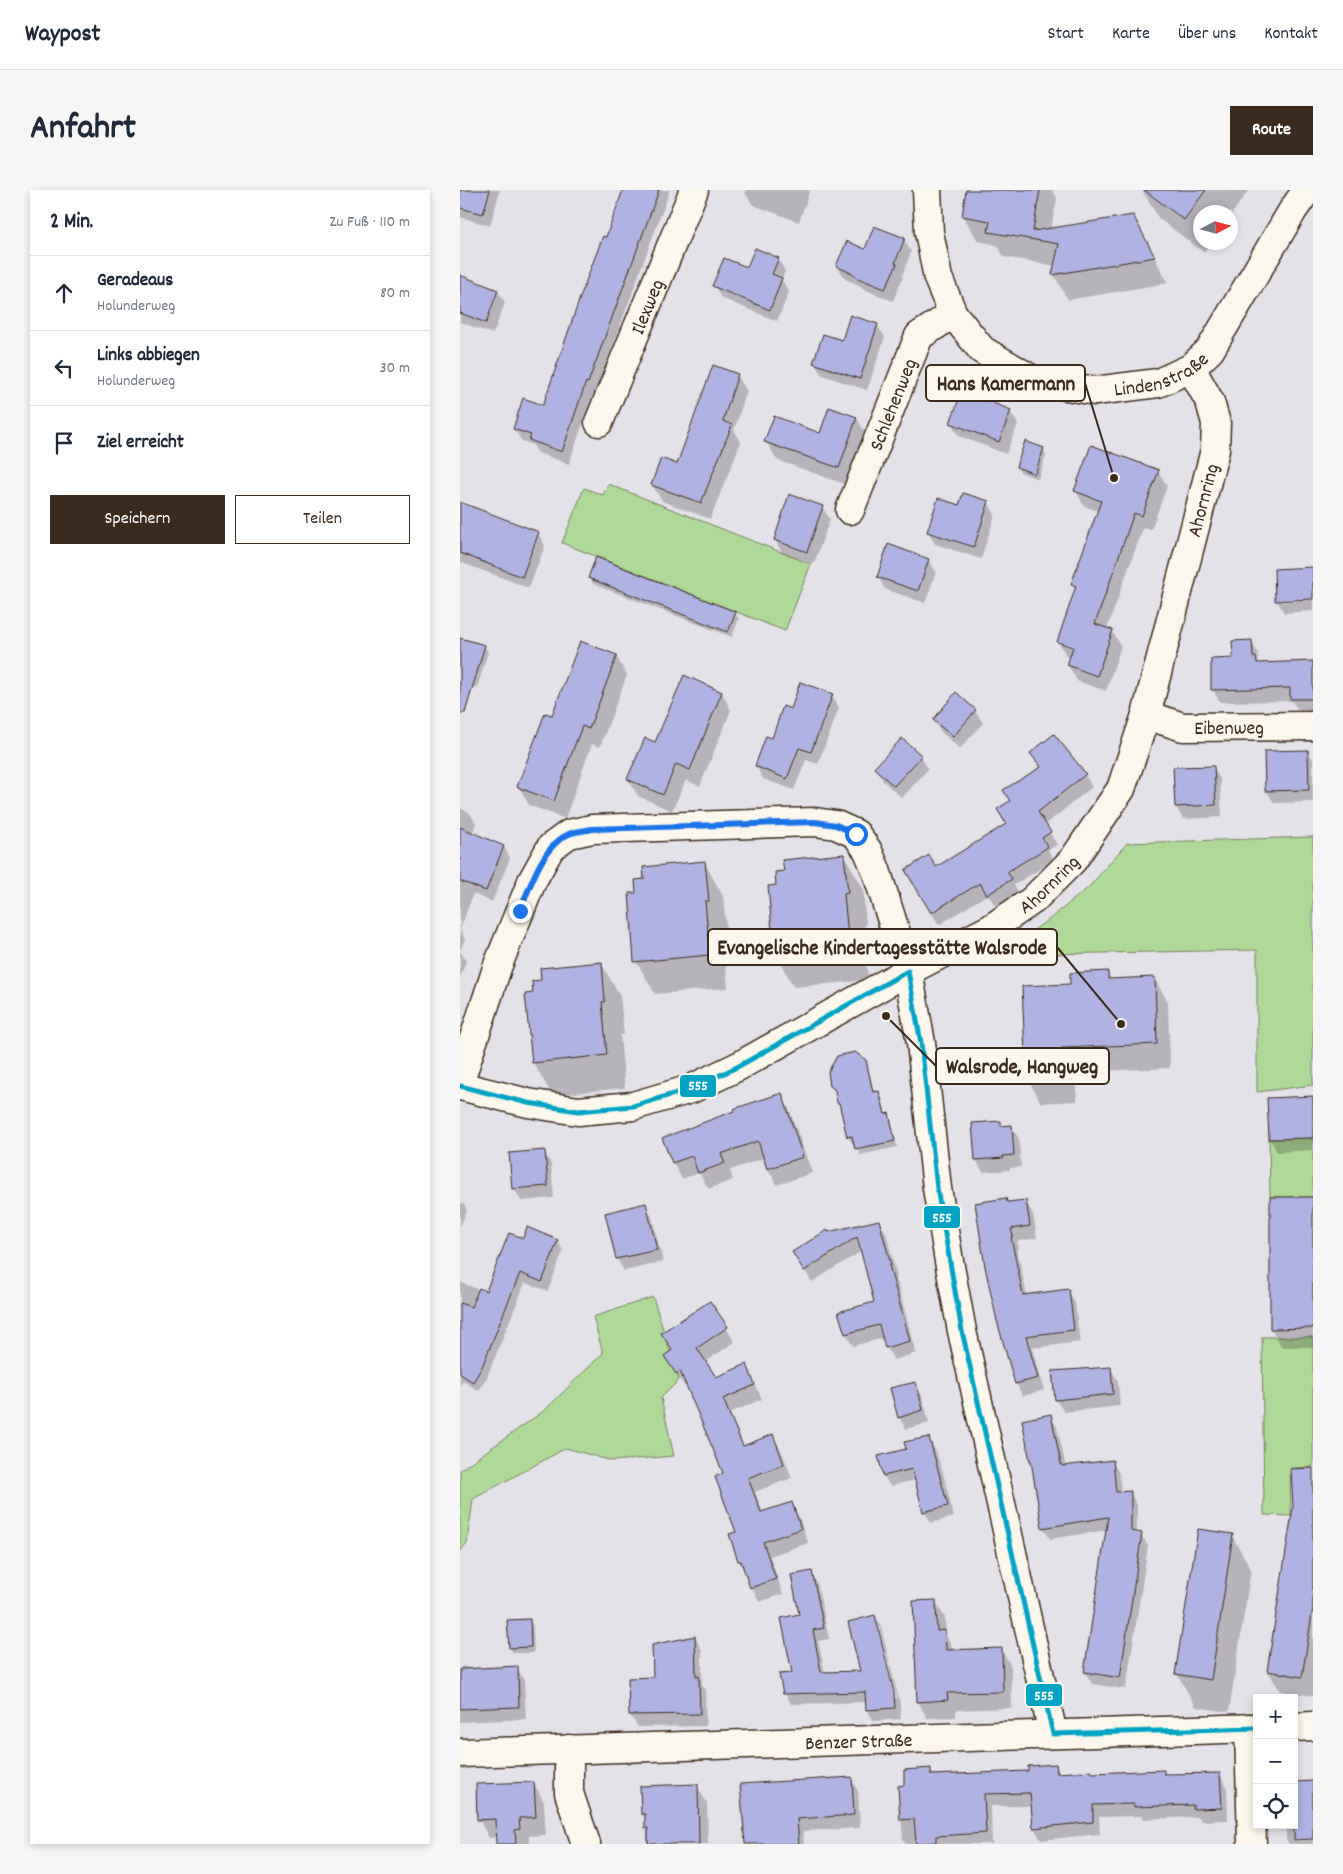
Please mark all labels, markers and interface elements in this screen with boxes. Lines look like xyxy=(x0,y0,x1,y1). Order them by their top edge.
text: Waypost xyxy=(25,18,100,52)
text: Start xyxy=(1048,22,1084,47)
text: Karte xyxy=(1112,22,1150,47)
text: Über uns xyxy=(1178,22,1236,47)
text: Kontakt xyxy=(1264,22,1318,47)
text: Anfahrt xyxy=(30,105,136,155)
button: Route xyxy=(1230,106,1313,155)
north arrow xyxy=(1193,205,1238,250)
text: 2 Min. xyxy=(50,208,93,238)
text: Zu Fuß · 110 m xyxy=(329,211,410,234)
text: Geradeaus xyxy=(97,268,173,295)
street label: Ilexweg xyxy=(625,275,673,339)
icon: ahead xyxy=(50,279,78,307)
text: 80 m xyxy=(380,282,410,305)
text: Holunderweg xyxy=(97,295,175,318)
text: Links abbiegen xyxy=(97,343,200,370)
street label: Lindenstraße xyxy=(1112,347,1216,405)
icon: left xyxy=(50,354,78,382)
street label: Schlehenweg xyxy=(864,355,926,456)
text: 30 m xyxy=(380,357,410,380)
callout: Hans Kamermann xyxy=(926,365,1085,401)
text: Holunderweg xyxy=(97,370,175,393)
text: Hans Kamermann xyxy=(937,371,1076,401)
icon: arrive xyxy=(50,429,78,457)
text: Ziel erreicht xyxy=(97,430,184,457)
street label: Ahornring xyxy=(1182,461,1228,541)
button: Speichern xyxy=(50,495,225,544)
button: Teilen xyxy=(235,495,410,544)
street label: Eibenweg xyxy=(1194,715,1264,744)
route start xyxy=(845,823,868,846)
street label: Ahornring xyxy=(1015,850,1087,922)
route end xyxy=(509,900,532,923)
callout: Evangelische Kindertagesstätte Walsrode xyxy=(708,929,1057,965)
text: Evangelische Kindertagesstätte Walsrode xyxy=(717,935,1047,965)
callout: Walsrode, Hangweg xyxy=(936,1048,1109,1084)
text: Walsrode, Hangweg xyxy=(946,1054,1098,1084)
line badge: 555 xyxy=(679,1074,717,1098)
text: 555 xyxy=(688,1077,708,1097)
line badge: 555 xyxy=(923,1205,961,1229)
text: 555 xyxy=(932,1209,952,1229)
line badge: 555 xyxy=(1025,1683,1063,1707)
text: 555 xyxy=(1034,1687,1054,1707)
map controls xyxy=(1253,1694,1298,1829)
button: + xyxy=(1253,1694,1298,1739)
street label: Benzer Straße xyxy=(805,1728,913,1759)
button: − xyxy=(1253,1739,1298,1784)
button: locate xyxy=(1253,1784,1298,1829)

